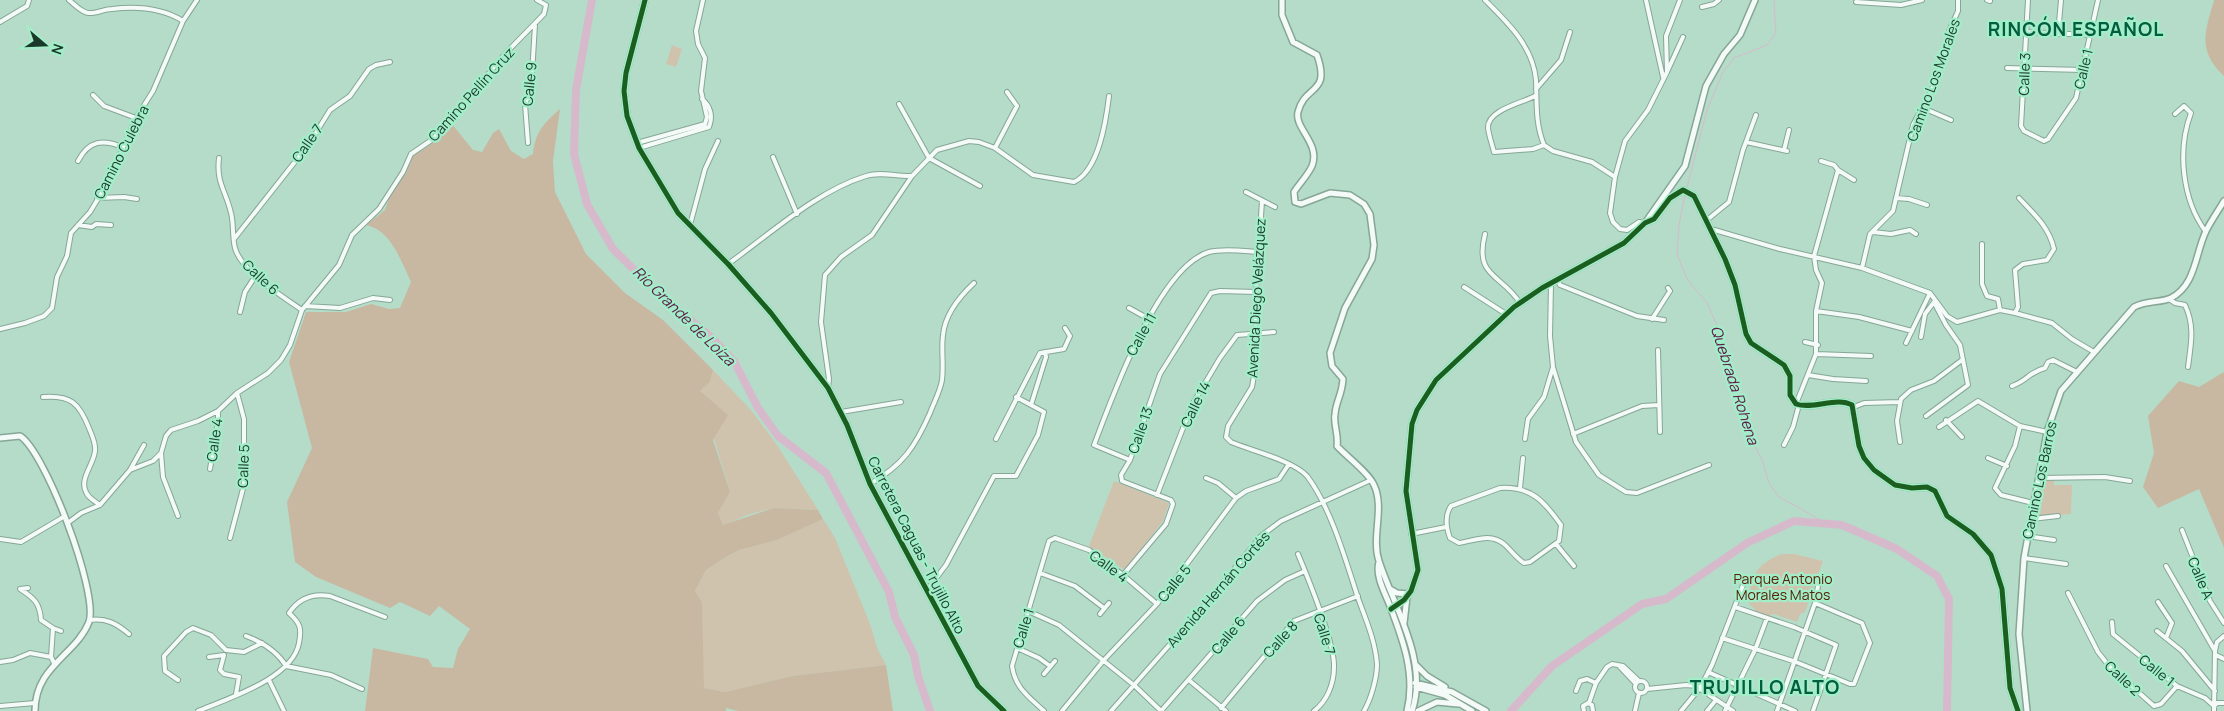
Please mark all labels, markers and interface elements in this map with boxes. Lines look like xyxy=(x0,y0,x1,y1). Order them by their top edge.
street label: Camino Los Morales xyxy=(1902,16,1964,144)
district label: RINCÓN ESPAÑOL xyxy=(1988,16,2164,42)
north arrow xyxy=(20,20,70,70)
text: N xyxy=(47,42,68,57)
street label: Camino Pellín Cruz xyxy=(424,43,518,145)
street label: Calle 1 xyxy=(2069,47,2097,91)
street label: Calle 3 xyxy=(2014,52,2034,96)
street label: Calle 9 xyxy=(517,61,541,107)
street label: Camino Culebra xyxy=(89,102,153,202)
street label: Calle 7 xyxy=(287,120,327,166)
street label: Avenida Diego Velázquez xyxy=(1242,218,1270,378)
street label: Calle 6 xyxy=(238,255,284,299)
water label: Río Grande de Loíza xyxy=(628,262,740,371)
street label: Calle 11 xyxy=(1121,309,1161,359)
water label: Quebrada Rohena xyxy=(1706,323,1764,448)
street label: Calle 14 xyxy=(1176,378,1214,430)
street label: Calle 13 xyxy=(1123,404,1157,456)
street label: Calle 4 xyxy=(202,417,226,463)
street label: Camino Los Barros xyxy=(2017,419,2061,541)
street label: Calle 5 xyxy=(233,444,253,488)
street label: Carretera Caguas - Trujillo Alto xyxy=(864,453,970,637)
street label: Avenida Hernán Cortés xyxy=(1162,527,1274,651)
street label: Calle 4 xyxy=(1086,546,1132,586)
street label: Calle A xyxy=(2184,554,2218,602)
street label: Calle 5 xyxy=(1153,560,1195,606)
park label: Parque Antonio Morales Matos xyxy=(1733,569,1833,604)
street label: Calle 1 xyxy=(1008,606,1038,650)
street label: Calle 7 xyxy=(1310,611,1340,657)
street label: Calle 6 xyxy=(1207,612,1249,658)
street label: Calle 8 xyxy=(1258,616,1302,662)
street label: Calle 1 xyxy=(2135,650,2179,690)
street label: Calle 2 xyxy=(2101,656,2145,700)
district label: TRUJILLO ALTO xyxy=(1690,674,1840,700)

